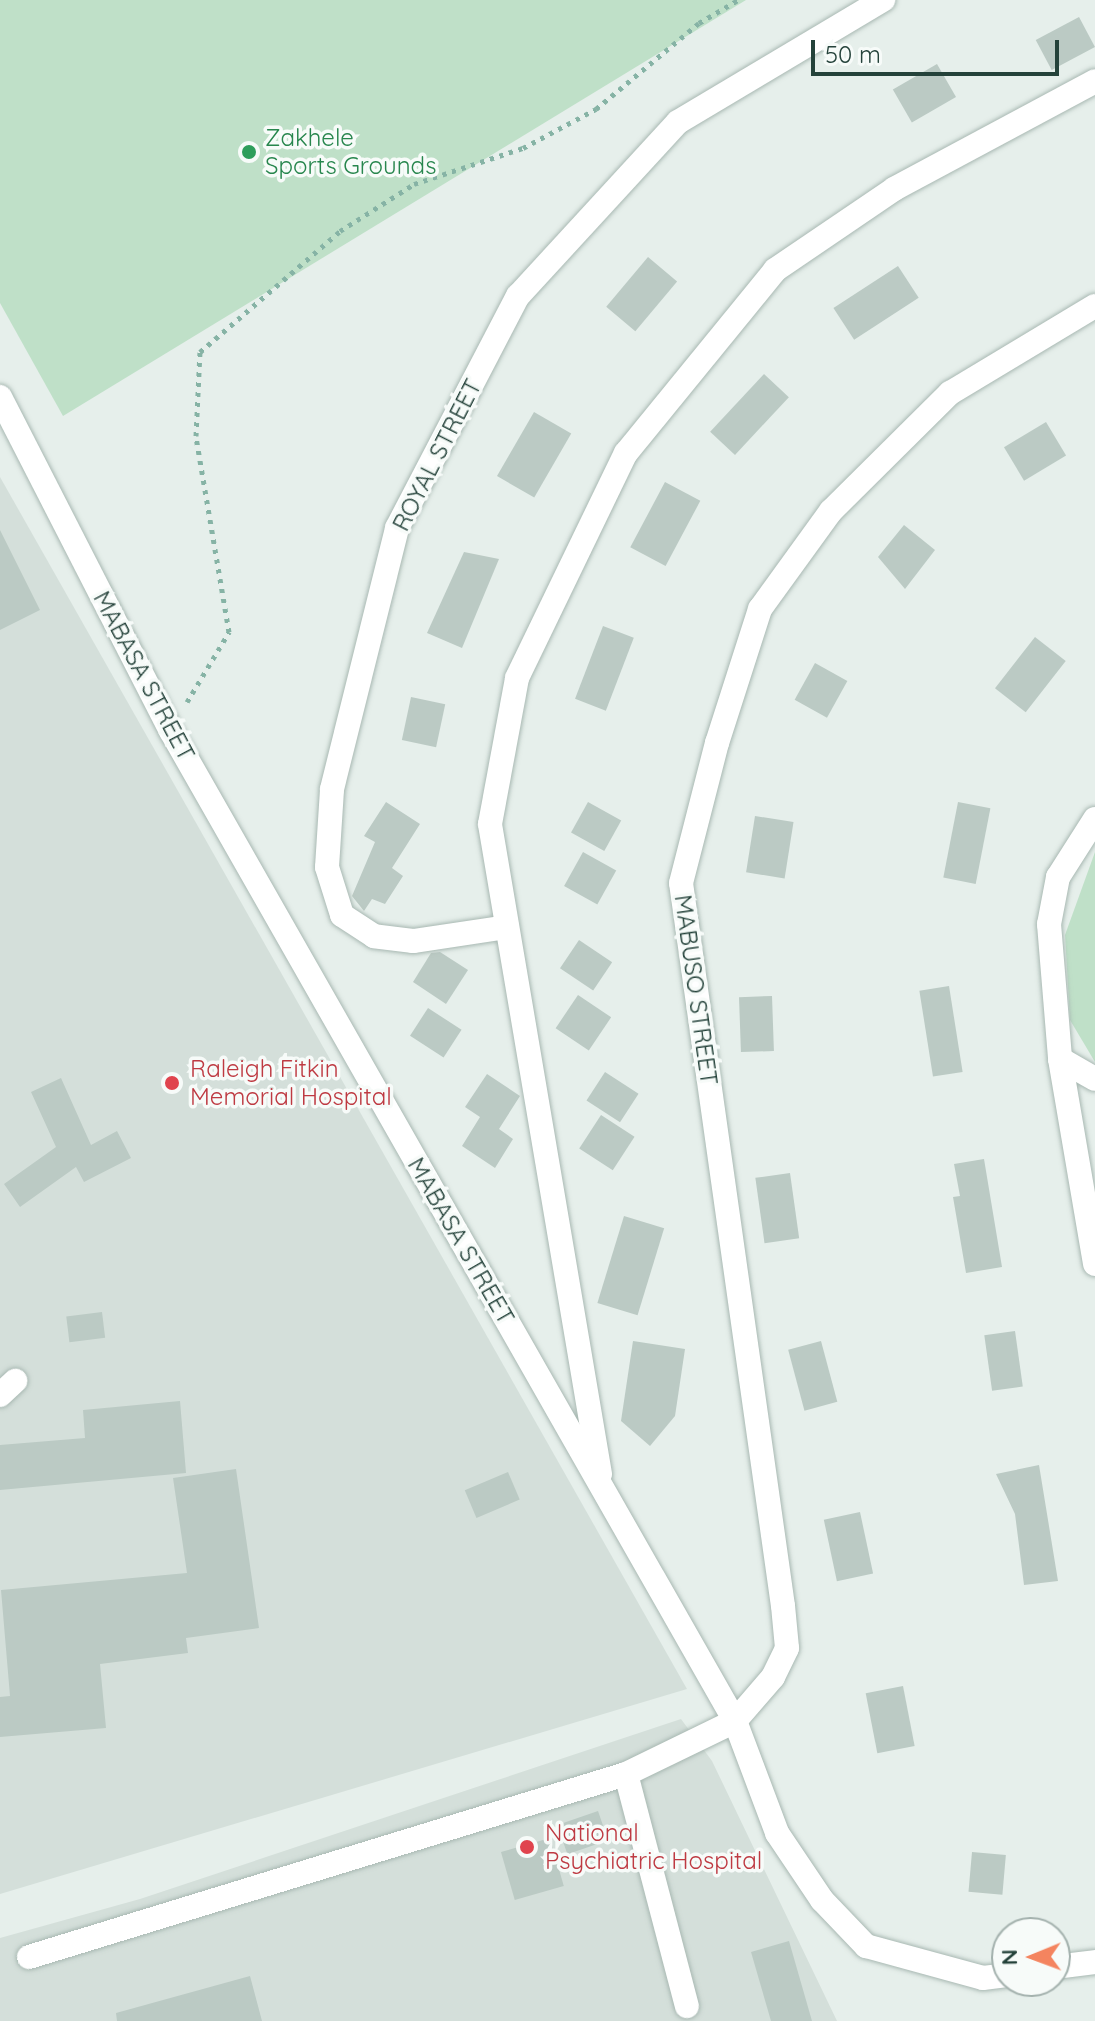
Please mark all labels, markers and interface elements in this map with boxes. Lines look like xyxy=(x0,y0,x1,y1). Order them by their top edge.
scale bar xyxy=(815,24,1063,74)
text: 50 m xyxy=(825,39,881,69)
place label: Zakhele Sports Grounds xyxy=(265,124,436,180)
marker: Zakhele Sports Grounds xyxy=(240,143,258,161)
street label: ROYAL STREET xyxy=(386,374,488,536)
street label: MABASA STREET xyxy=(87,586,201,766)
street label: MABUSO STREET xyxy=(668,893,724,1087)
place label: Raleigh Fitkin Memorial Hospital xyxy=(190,1055,392,1111)
marker: Raleigh Fitkin Memorial Hospital xyxy=(161,1072,183,1094)
street label: MABASA STREET xyxy=(402,1152,520,1330)
place label: National Psychiatric Hospital xyxy=(545,1819,762,1875)
marker: National Psychiatric Hospital xyxy=(516,1836,538,1858)
north arrow xyxy=(991,1917,1071,1997)
text: N xyxy=(995,1949,1023,1966)

